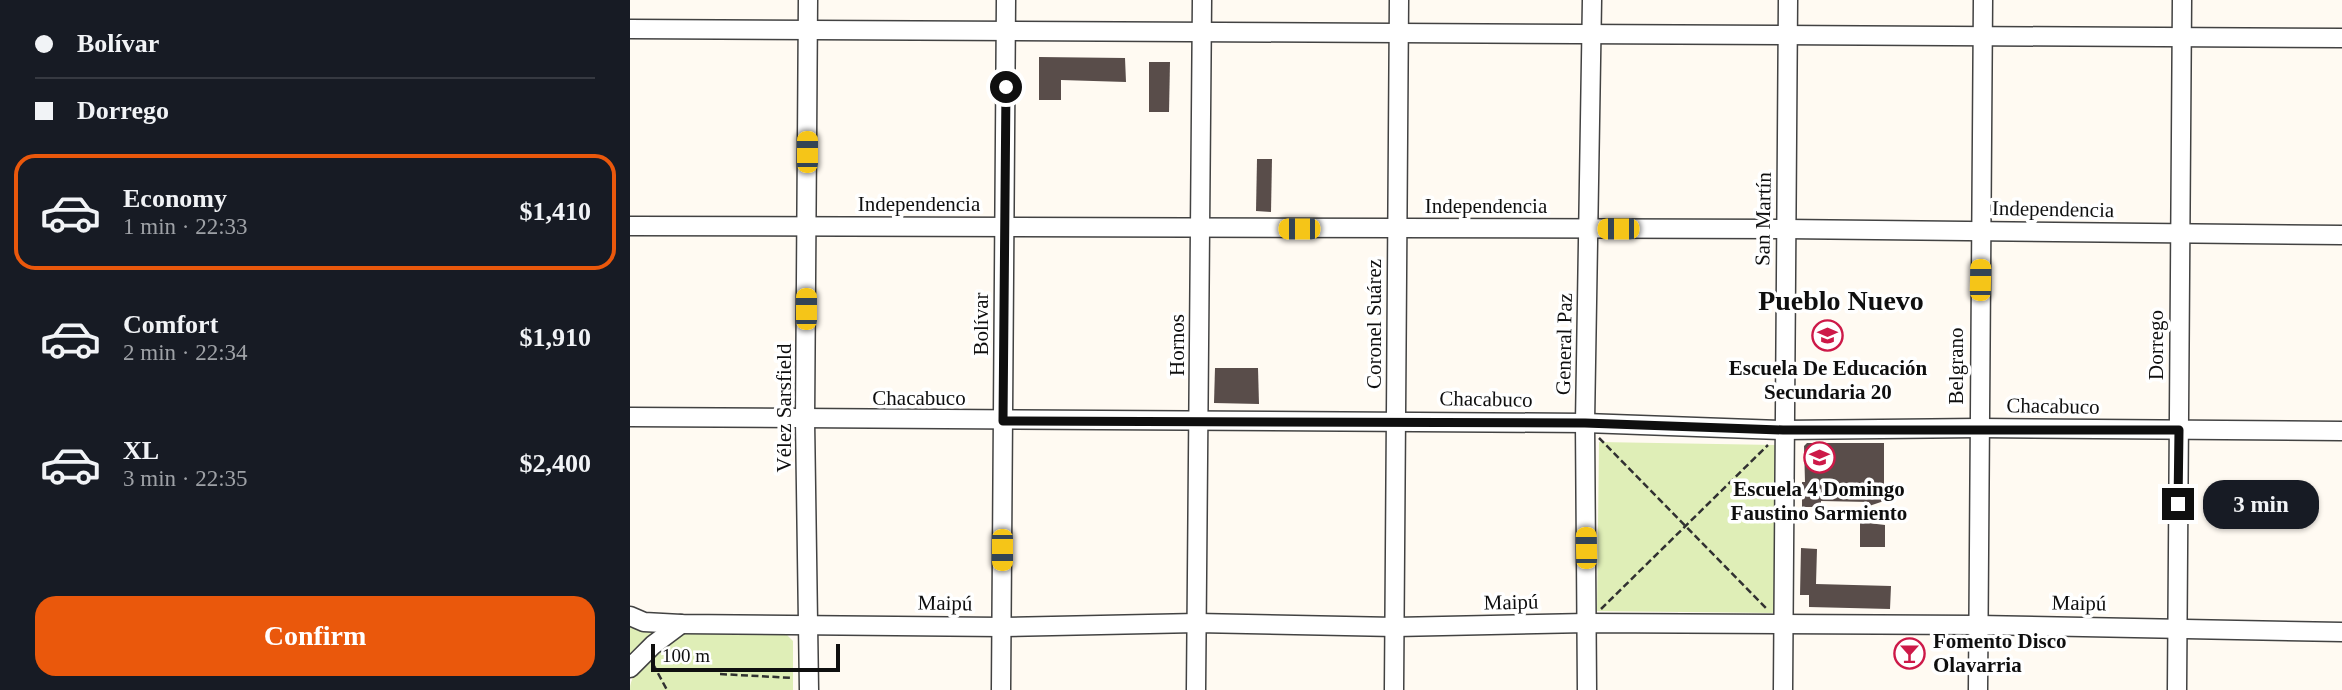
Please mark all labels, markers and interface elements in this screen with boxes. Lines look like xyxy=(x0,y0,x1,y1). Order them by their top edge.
text: Bolívar xyxy=(77,29,159,58)
route start xyxy=(990,71,1022,103)
text: Dorrego xyxy=(77,96,169,125)
car xyxy=(797,131,818,173)
street label: San Martín xyxy=(1750,171,1776,266)
icon: car xyxy=(39,181,102,244)
text: Economy xyxy=(123,184,227,213)
street label: Independencia xyxy=(858,192,981,216)
street label: Independencia xyxy=(1425,194,1548,218)
street label: Independencia xyxy=(1992,196,2115,222)
text: $1,410 xyxy=(520,197,591,226)
text: 1 min · 22:33 xyxy=(123,214,248,239)
car xyxy=(1279,219,1321,240)
car xyxy=(1598,219,1640,240)
street label: Coronel Suárez xyxy=(1362,259,1386,389)
car xyxy=(1970,259,1991,301)
district label: Pueblo Nuevo xyxy=(1758,285,1924,316)
car xyxy=(796,288,817,330)
street label: Bolívar xyxy=(969,293,993,356)
street label: General Paz xyxy=(1551,293,1577,395)
icon: car xyxy=(39,307,102,370)
text: Comfort xyxy=(123,310,218,339)
street label: Dorrego xyxy=(2144,310,2168,380)
street label: Hornos xyxy=(1165,314,1189,376)
school or university icon: Escuela De Educación Secundaria 20 xyxy=(1811,319,1845,353)
text: $1,910 xyxy=(520,323,591,352)
street label: Belgrano xyxy=(1944,328,1968,404)
text: 2 min · 22:34 xyxy=(123,340,248,365)
street label: Vélez Sarsfield xyxy=(772,343,796,472)
place label: Escuela De Educación Secundaria 20 xyxy=(1729,356,1927,404)
street label: Chacabuco xyxy=(872,386,966,410)
street label: Chacabuco xyxy=(1439,386,1533,412)
street label: Chacabuco xyxy=(2006,393,2100,419)
icon: car xyxy=(39,433,102,496)
text: XL xyxy=(123,436,159,465)
school or university icon: Escuela 4 Domingo Faustino Sarmiento xyxy=(1802,440,1836,474)
text: $2,400 xyxy=(520,449,591,478)
text: 3 min · 22:35 xyxy=(123,466,248,491)
place label: Escuela 4 Domingo Faustino Sarmiento xyxy=(1731,477,1907,525)
callout: 3 min xyxy=(2202,480,2318,528)
route end xyxy=(2162,488,2194,520)
text: 3 min xyxy=(2233,492,2289,517)
car xyxy=(1576,527,1597,569)
car xyxy=(992,529,1013,571)
street label: Maipú xyxy=(1483,590,1539,614)
street label: Maipú xyxy=(917,591,973,615)
street label: Maipú xyxy=(2051,591,2107,615)
button: Confirm xyxy=(35,596,595,676)
place label: Fomento Disco Olavarria xyxy=(1933,629,2067,677)
bar icon: Fomento Disco Olavarria xyxy=(1893,636,1927,670)
scale bar xyxy=(651,641,840,673)
text: 100 m xyxy=(662,645,710,666)

